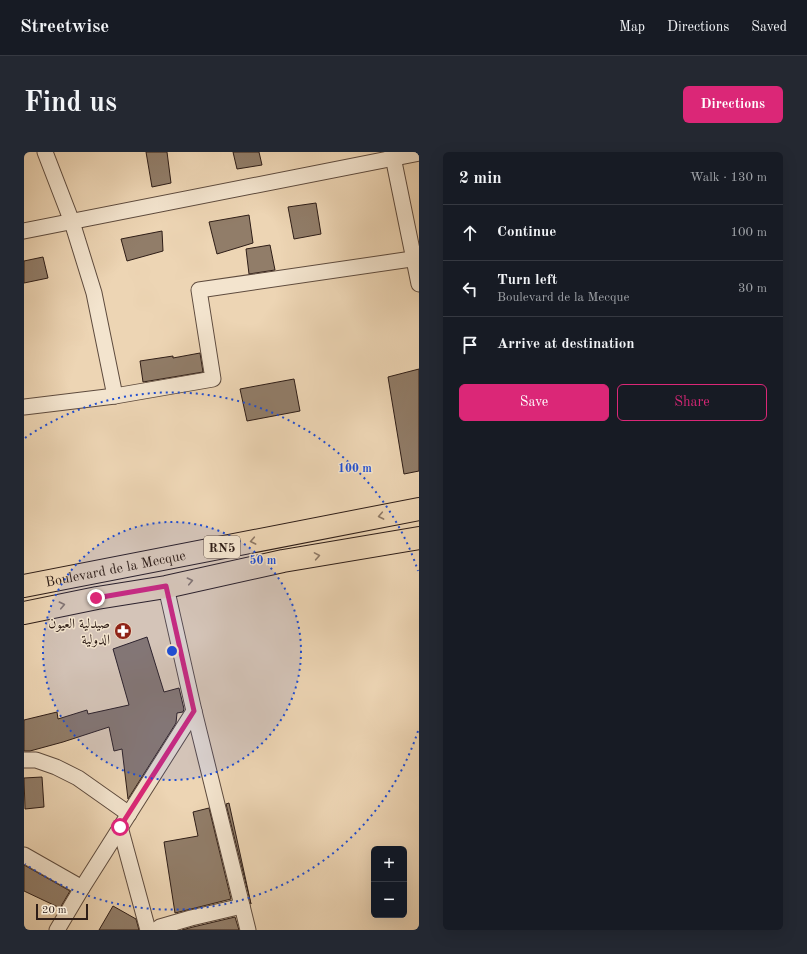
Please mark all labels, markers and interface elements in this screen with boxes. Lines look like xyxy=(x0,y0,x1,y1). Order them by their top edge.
text: Streetwise xyxy=(20,18,109,37)
text: Map xyxy=(619,20,645,34)
text: Directions xyxy=(667,20,729,34)
text: Saved xyxy=(751,20,787,34)
button: Directions xyxy=(683,86,783,123)
text: Find us xyxy=(24,90,117,118)
text: 2 min xyxy=(459,170,502,187)
text: Walk · 130 m xyxy=(690,171,767,184)
icon: ahead xyxy=(459,222,481,244)
text: Continue xyxy=(497,225,556,240)
text: 100 m xyxy=(730,226,767,239)
text: Turn left xyxy=(497,273,557,288)
icon: left xyxy=(459,278,481,300)
text: 30 m xyxy=(738,282,767,295)
text: Boulevard de la Mecque xyxy=(497,291,629,304)
icon: arrive xyxy=(459,334,481,356)
text: Arrive at destination xyxy=(497,337,635,352)
button: Save xyxy=(459,384,609,421)
button: Share xyxy=(617,384,767,421)
text: 100 m xyxy=(338,463,372,475)
one-way arrow xyxy=(378,511,384,520)
road number: RN5 xyxy=(204,536,240,558)
one-way arrow xyxy=(250,536,256,545)
street label: Boulevard de la Mecque xyxy=(44,549,187,590)
one-way arrow xyxy=(314,552,321,560)
text: 50 m xyxy=(250,554,277,567)
one-way arrow xyxy=(187,578,193,586)
route end xyxy=(87,589,105,607)
one-way arrow xyxy=(59,601,65,609)
place label: صيدلية العيون الدولية xyxy=(48,617,110,648)
pharmacy icon: صيدلية العيون الدولية xyxy=(113,621,133,641)
centre of rings xyxy=(165,644,179,658)
route start xyxy=(111,818,129,836)
map controls xyxy=(371,846,407,918)
button: + xyxy=(371,846,407,882)
button: − xyxy=(371,882,407,918)
scale bar xyxy=(36,902,88,921)
text: 20 m xyxy=(42,905,67,916)

